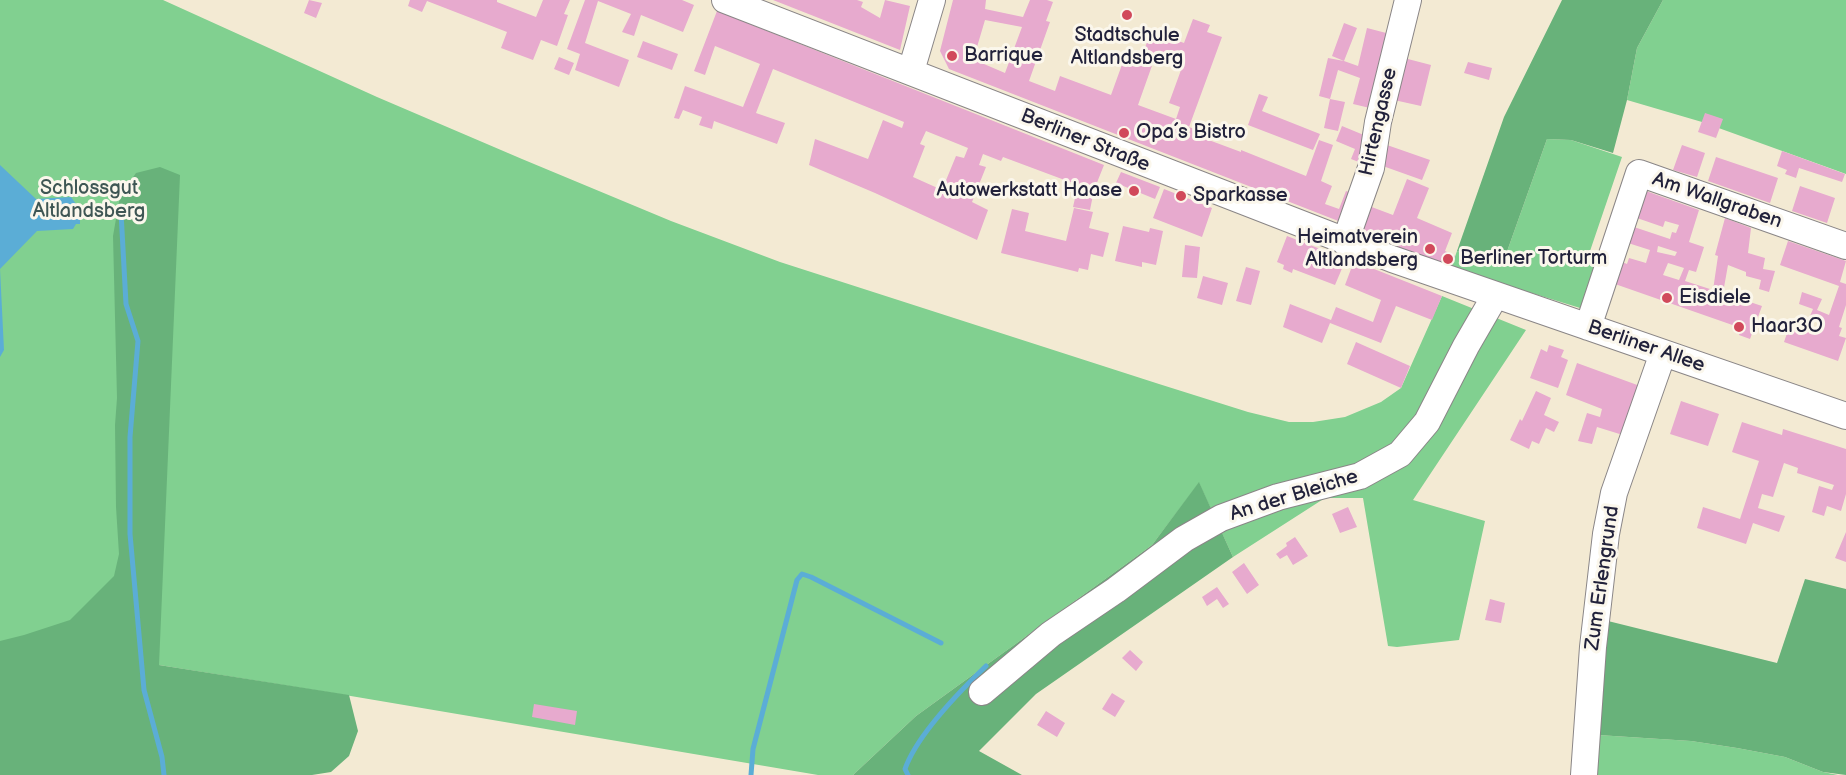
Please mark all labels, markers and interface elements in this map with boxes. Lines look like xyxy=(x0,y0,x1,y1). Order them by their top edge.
marker: Stadtschule Altlandsberg xyxy=(1120,8,1134,22)
place label: Stadtschule Altlandsberg xyxy=(1071,24,1183,71)
place label: Barrique xyxy=(964,44,1043,68)
marker: Barrique xyxy=(945,49,959,63)
street label: Hirtengasse xyxy=(1355,66,1403,178)
street label: Berliner Straße xyxy=(1017,104,1153,178)
place label: Opa´s Bistro xyxy=(1136,121,1246,145)
marker: Opa´s Bistro xyxy=(1117,126,1131,140)
street label: Am Wallgraben xyxy=(1649,168,1785,234)
park label: Schlossgut Altlandsberg xyxy=(33,177,145,224)
place label: Autowerkstatt Haase xyxy=(936,179,1122,203)
marker: Autowerkstatt Haase xyxy=(1127,184,1141,198)
place label: Sparkasse xyxy=(1193,184,1288,208)
marker: Sparkasse xyxy=(1174,189,1188,203)
place label: Heimatverein Altlandsberg xyxy=(1297,226,1418,273)
marker: Heimatverein Altlandsberg xyxy=(1423,242,1437,256)
place label: Berliner Torturm xyxy=(1460,247,1607,271)
marker: Berliner Torturm xyxy=(1441,252,1455,266)
place label: Eisdiele xyxy=(1679,286,1751,310)
marker: Eisdiele xyxy=(1660,291,1674,305)
place label: Haar3O xyxy=(1751,315,1823,339)
street label: Berliner Allee xyxy=(1584,316,1708,378)
marker: Haar3O xyxy=(1732,320,1746,334)
street label: An der Bleiche xyxy=(1227,465,1361,527)
street label: Zum Erlengrund xyxy=(1581,504,1625,652)

